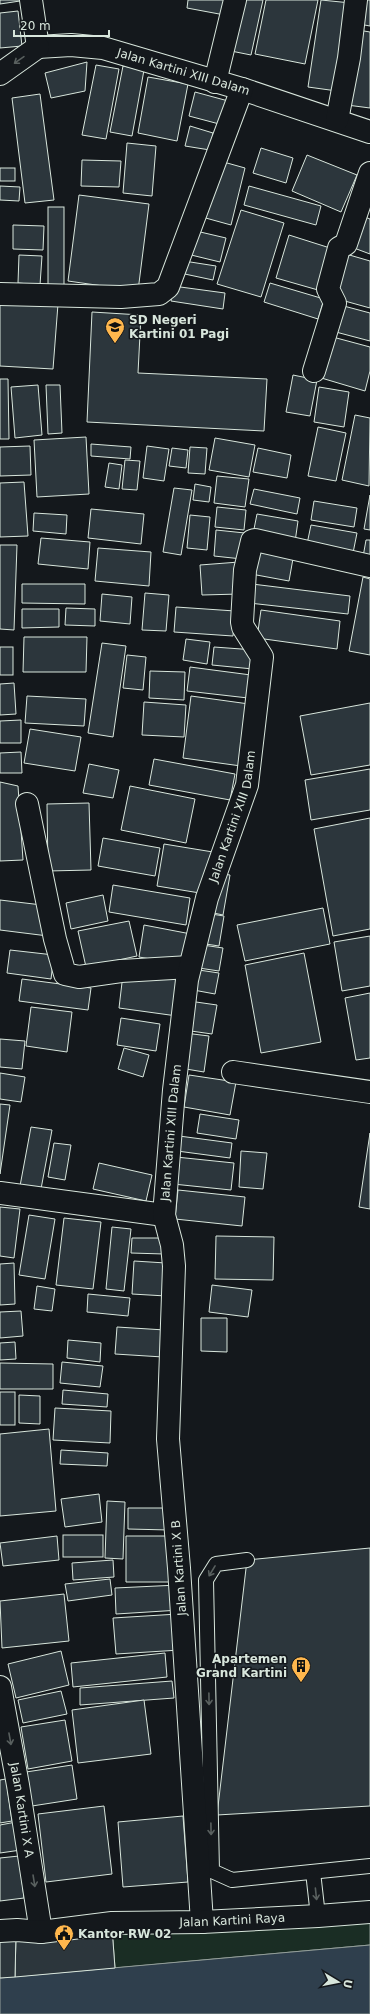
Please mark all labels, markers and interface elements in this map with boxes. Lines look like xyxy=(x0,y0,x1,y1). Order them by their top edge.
scale bar xyxy=(14,12,109,38)
text: 20 m xyxy=(20,19,51,33)
street label: Jalan Kartini XIII Dalam xyxy=(114,45,251,98)
one-way arrow xyxy=(14,56,25,64)
place label: SD Negeri Kartini 01 Pagi xyxy=(129,313,229,341)
school or university icon: SD Negeri Kartini 01 Pagi xyxy=(104,316,126,344)
street label: Jalan Kartini XIII Dalam xyxy=(206,750,258,885)
street label: Jalan Kartini XIII Dalam xyxy=(158,1063,184,1203)
street label: Jalan Kartini X B xyxy=(169,1520,189,1617)
one-way arrow xyxy=(207,1565,215,1577)
place label: Apartemen Grand Kartini xyxy=(196,1652,287,1680)
building icon: Apartemen Grand Kartini xyxy=(290,1655,312,1683)
one-way arrow xyxy=(205,1692,213,1705)
one-way arrow xyxy=(6,1733,14,1746)
street label: Jalan Kartini X A xyxy=(7,1760,36,1859)
one-way arrow xyxy=(207,1822,215,1835)
one-way arrow xyxy=(30,1874,38,1887)
one-way arrow xyxy=(312,1887,319,1900)
street label: Jalan Kartini Raya xyxy=(178,1911,285,1929)
public building icon: Kantor RW 02 xyxy=(53,1923,75,1951)
place label: Kantor RW 02 xyxy=(78,1927,171,1941)
north arrow xyxy=(318,1962,358,2002)
text: U xyxy=(340,1978,355,1989)

